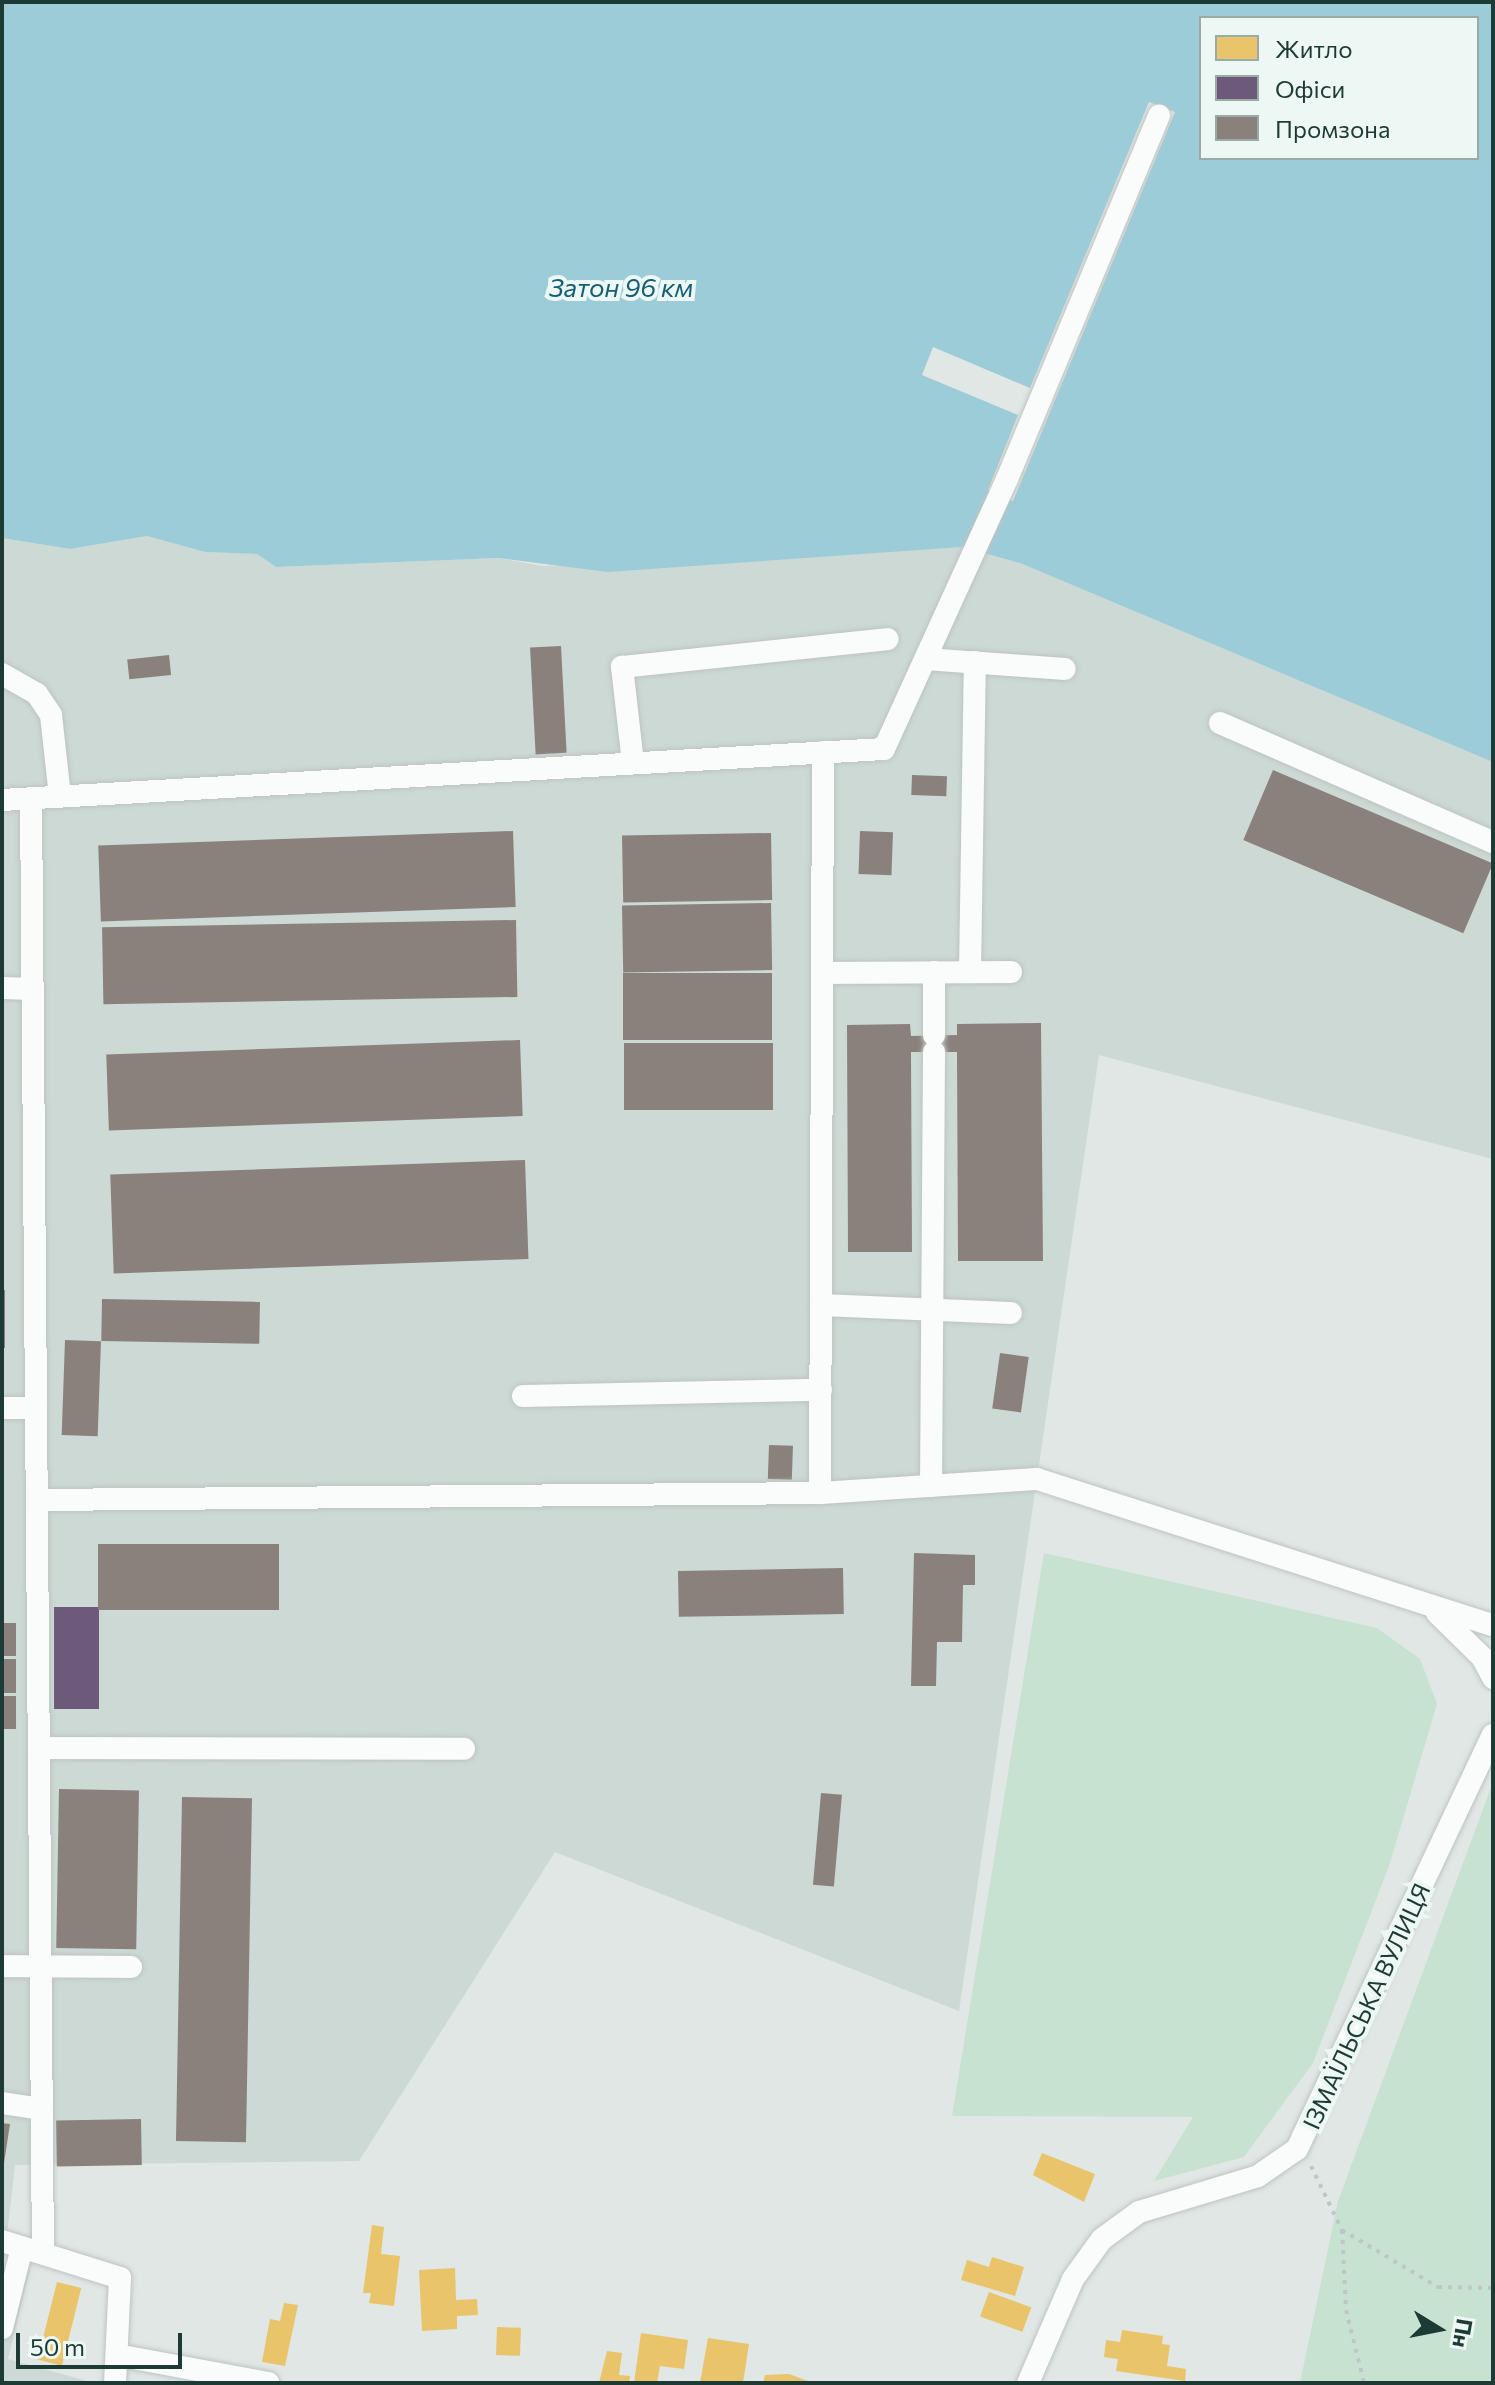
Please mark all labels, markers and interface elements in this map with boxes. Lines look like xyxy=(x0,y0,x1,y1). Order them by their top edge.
legend xyxy=(1199,16,1479,160)
text: Житло xyxy=(1275,34,1353,63)
text: Офіси xyxy=(1275,74,1345,103)
text: Промзона xyxy=(1275,114,1390,143)
water label: Затон 96 км xyxy=(549,271,693,303)
street label: ІЗМАЇЛЬСЬКА ВУЛИЦЯ xyxy=(1296,1878,1436,2134)
north arrow xyxy=(1399,2289,1479,2369)
scale bar xyxy=(20,2317,186,2367)
text: Пн xyxy=(1447,2317,1479,2350)
text: 50 m xyxy=(30,2332,85,2361)

